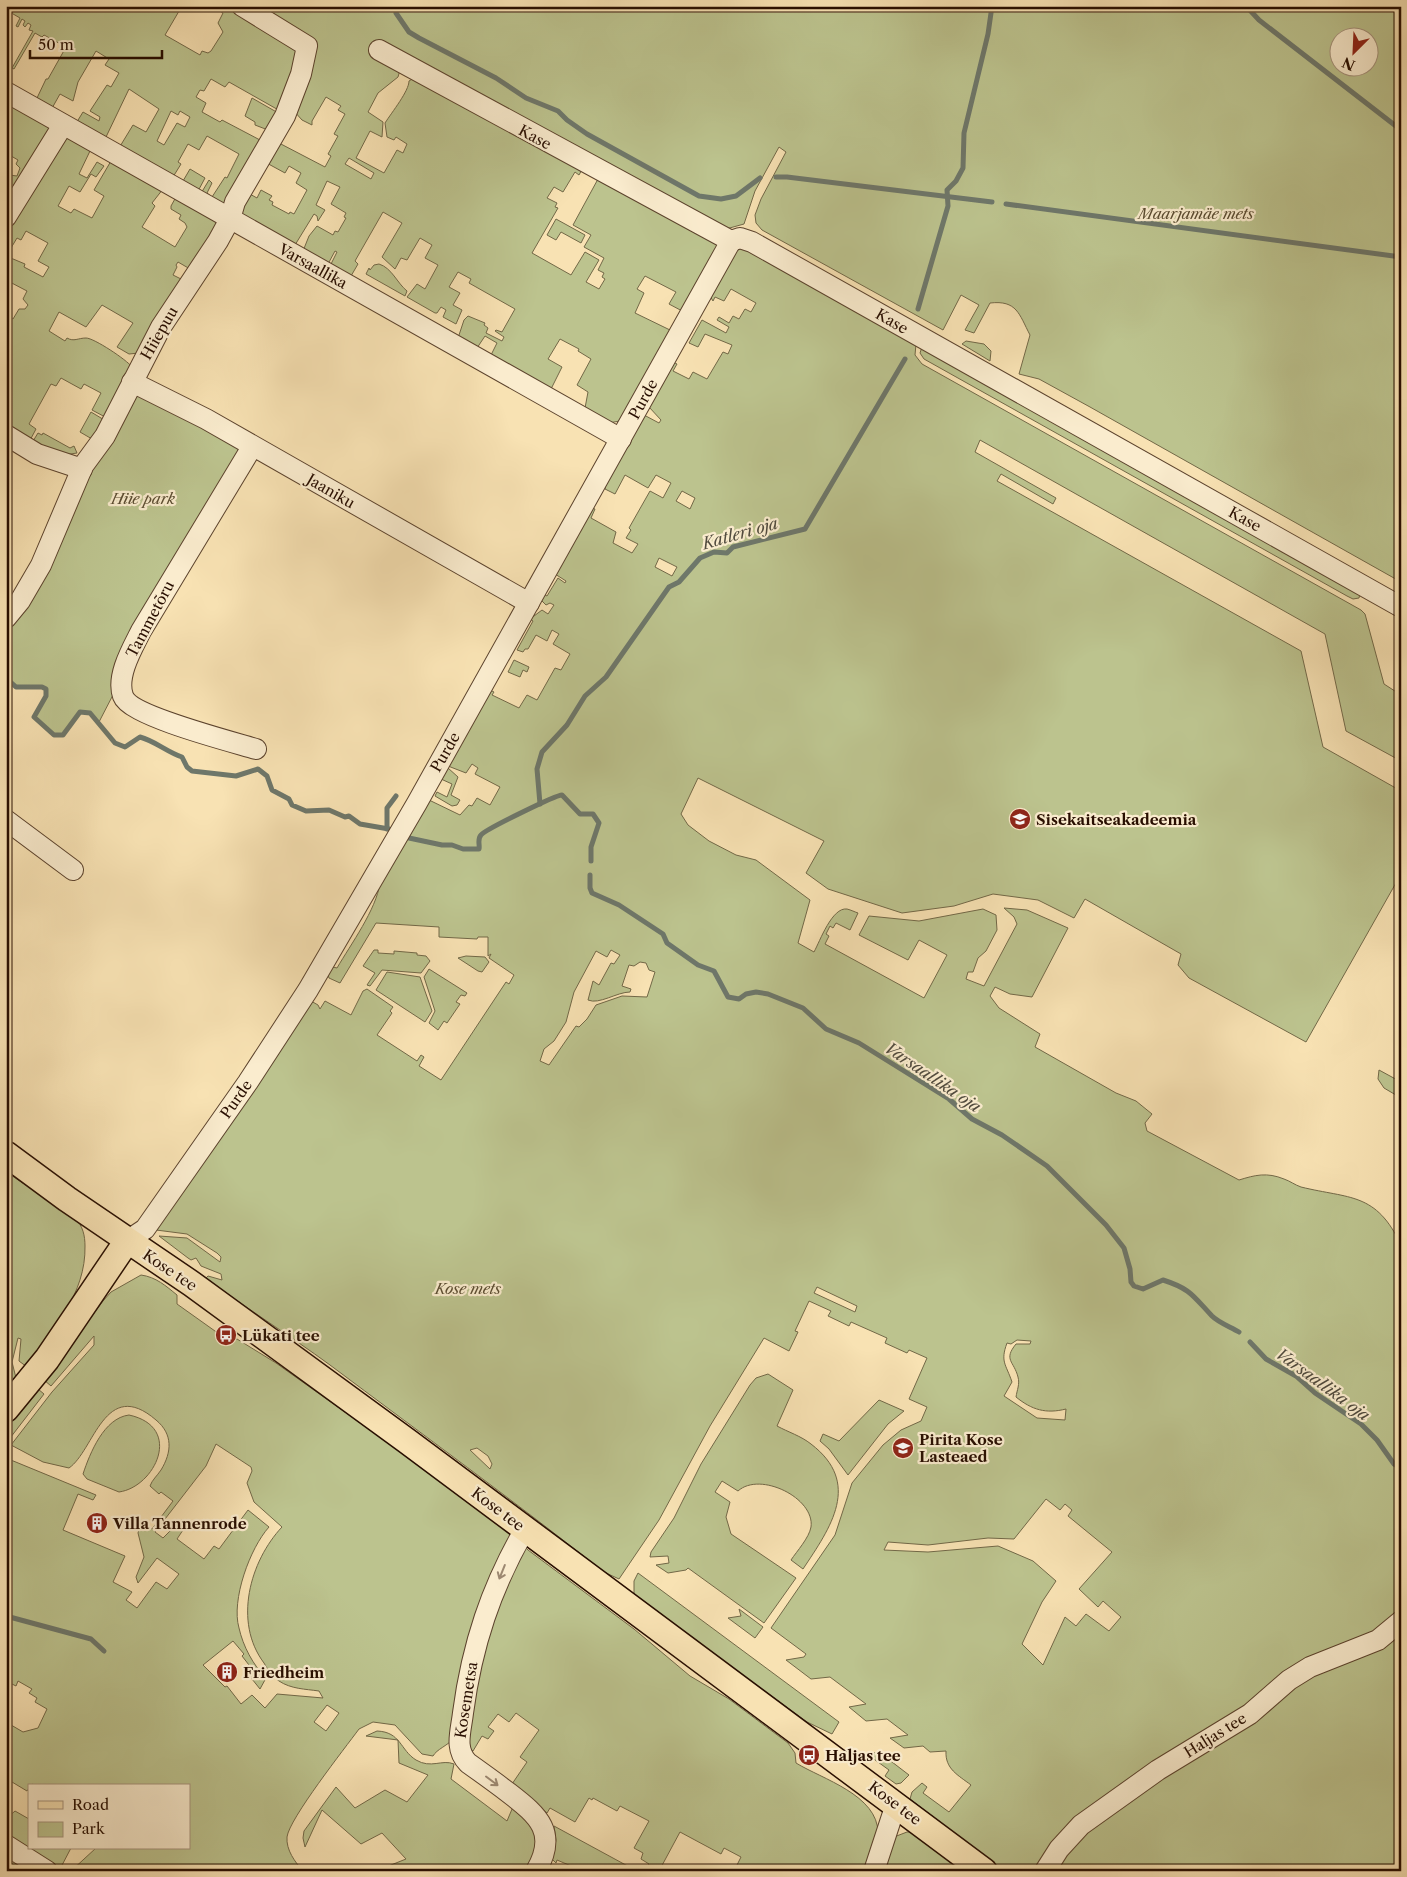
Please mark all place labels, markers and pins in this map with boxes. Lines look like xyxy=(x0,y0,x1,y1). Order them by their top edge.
school or university icon: Sisekaitseakadeemia xyxy=(1008,807,1032,831)
place label: Sisekaitseakadeemia xyxy=(1036,810,1197,829)
bus stop icon: Lükati tee xyxy=(214,1323,238,1347)
place label: Lükati tee xyxy=(242,1326,320,1345)
place label: Pirita Kose Lasteaed xyxy=(919,1430,1003,1466)
school or university icon: Pirita Kose Lasteaed xyxy=(891,1436,915,1460)
building icon: Villa Tannenrode xyxy=(85,1511,109,1535)
place label: Villa Tannenrode xyxy=(112,1514,247,1533)
building icon: Friedheim xyxy=(215,1660,239,1684)
place label: Friedheim xyxy=(243,1663,324,1682)
bus stop icon: Haljas tee xyxy=(797,1743,821,1767)
place label: Haljas tee xyxy=(825,1746,901,1765)

